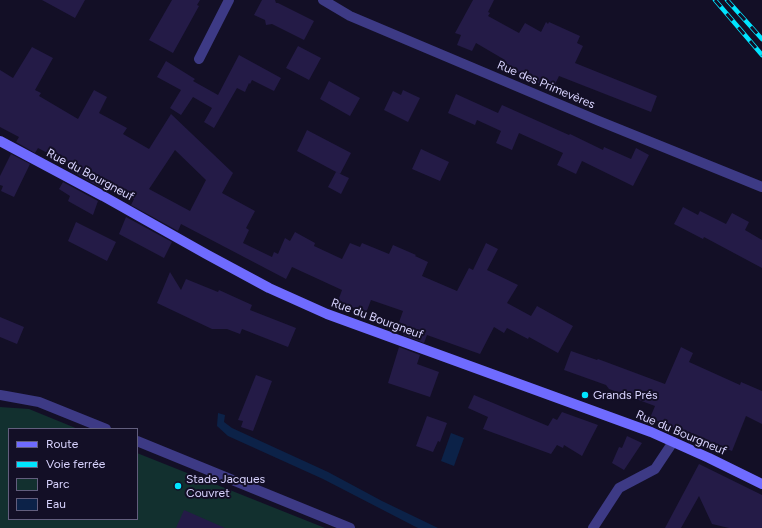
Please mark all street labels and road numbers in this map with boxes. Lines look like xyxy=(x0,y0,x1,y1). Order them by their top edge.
street label: Rue des Primevères xyxy=(495,58,597,112)
street label: Rue du Bourgneuf xyxy=(44,146,136,204)
street label: Rue du Bourgneuf xyxy=(329,296,425,342)
street label: Rue du Bourgneuf xyxy=(634,407,728,459)

